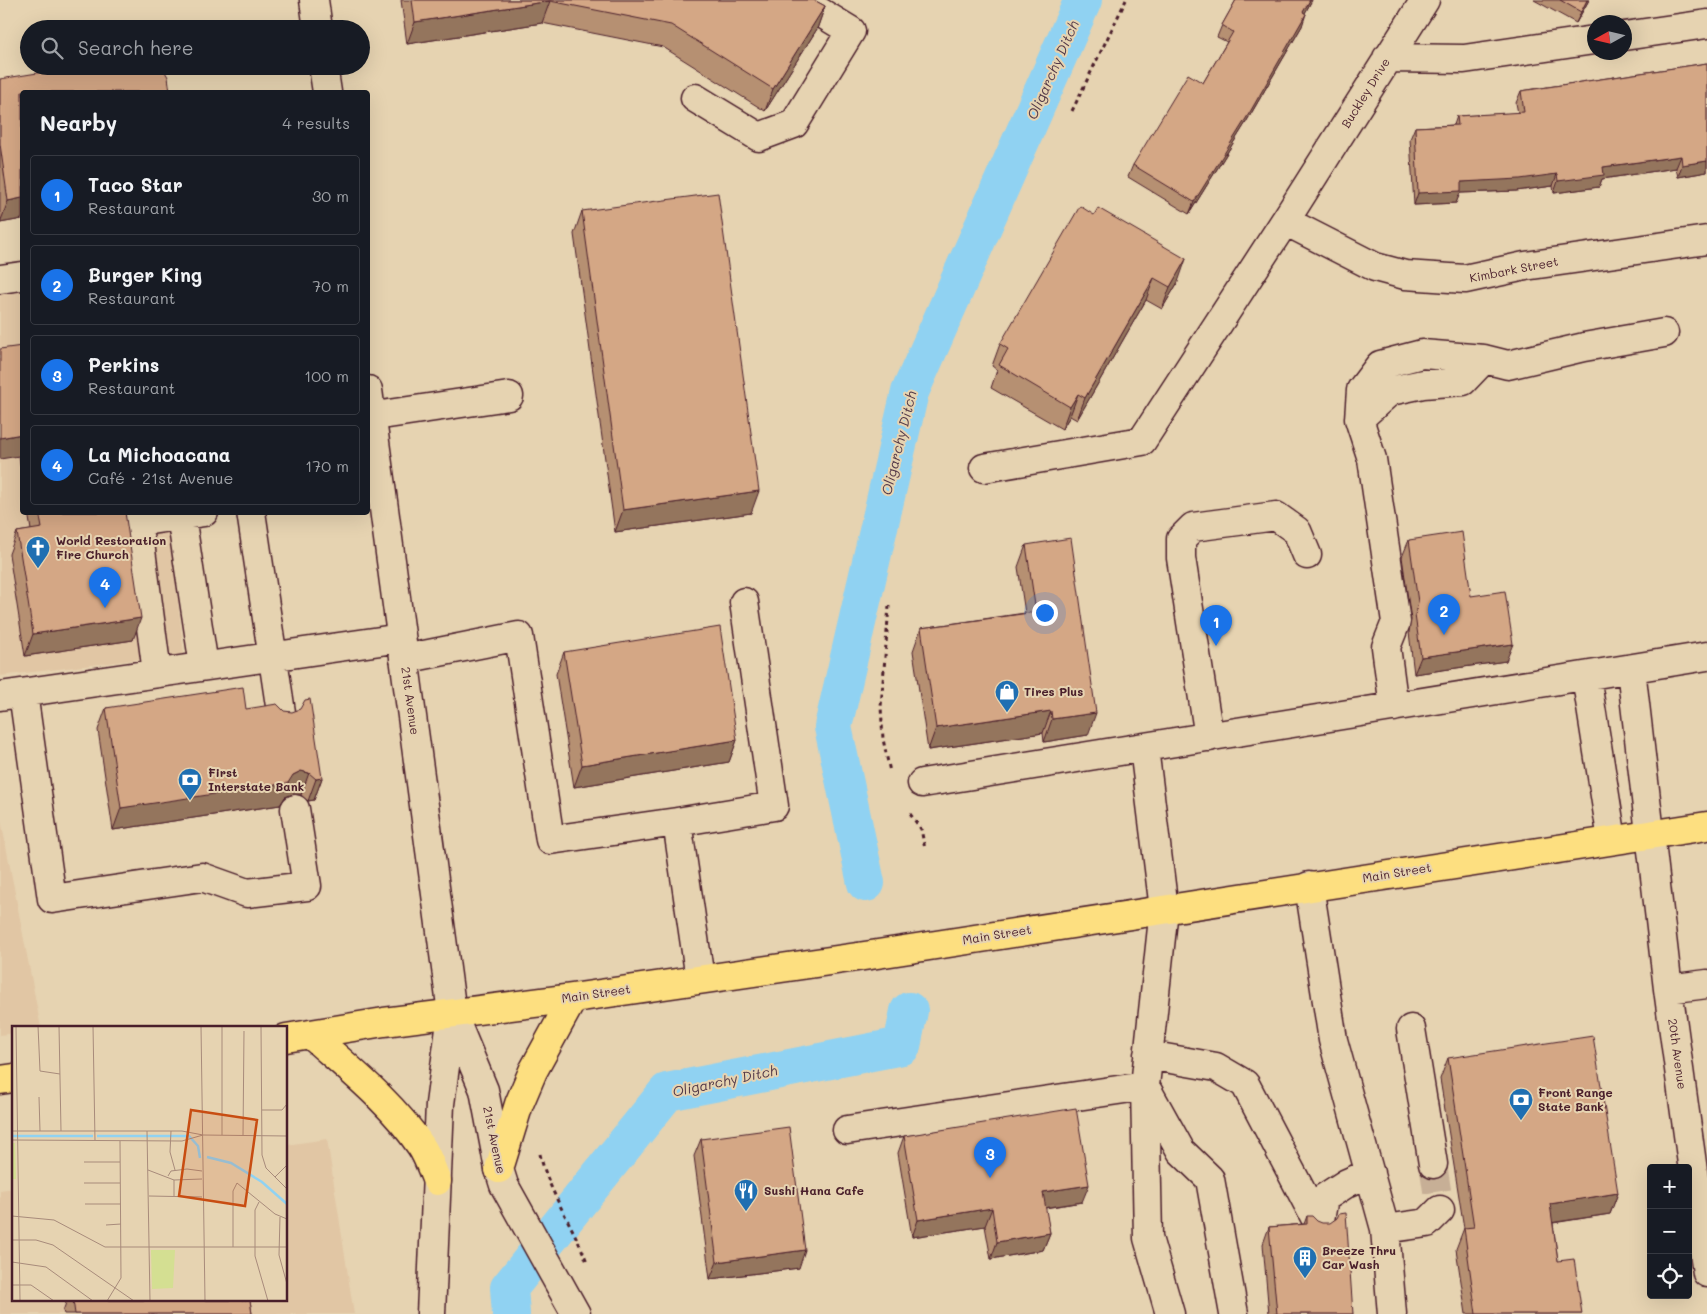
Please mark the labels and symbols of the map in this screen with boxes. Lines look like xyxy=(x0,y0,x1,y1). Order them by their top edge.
north arrow xyxy=(1587,15,1632,60)
water label: Oligarchy Ditch xyxy=(1022,17,1083,122)
street label: Buckley Drive xyxy=(1337,54,1393,131)
street label: Kimbark Street xyxy=(1468,253,1560,285)
water label: Oligarchy Ditch xyxy=(876,389,921,497)
place label: World Restoration Fire Church xyxy=(56,532,166,562)
church icon: World Restoration Fire Church xyxy=(25,535,51,569)
pin: 4 xyxy=(89,567,121,608)
pin: 2 xyxy=(1428,594,1460,635)
your location xyxy=(1032,600,1058,626)
pin: 1 xyxy=(1200,605,1232,646)
street label: 21st Avenue xyxy=(398,666,424,736)
shop icon: Tires Plus xyxy=(994,679,1020,713)
place label: Tires Plus xyxy=(1024,683,1083,699)
place label: First Interstate Bank xyxy=(208,764,304,794)
bank icon: First Interstate Bank xyxy=(177,767,203,801)
street label: Main Street xyxy=(1361,859,1432,885)
street label: Main Street xyxy=(961,921,1032,947)
street label: Main Street xyxy=(560,980,631,1006)
street label: 20th Avenue xyxy=(1665,1017,1691,1090)
inset map xyxy=(12,1026,288,1302)
water label: Oligarchy Ditch xyxy=(671,1060,779,1101)
place label: Front Range State Bank xyxy=(1538,1084,1613,1114)
bank icon: Front Range State Bank xyxy=(1508,1087,1534,1121)
street label: 21st Avenue xyxy=(480,1105,510,1175)
pin: 3 xyxy=(974,1137,1006,1178)
restaurant icon: Sushi Hana Cafe xyxy=(733,1178,759,1212)
place label: Sushi Hana Cafe xyxy=(764,1182,864,1198)
place label: Breeze Thru Car Wash xyxy=(1322,1242,1396,1272)
building icon: Breeze Thru Car Wash xyxy=(1292,1245,1318,1279)

